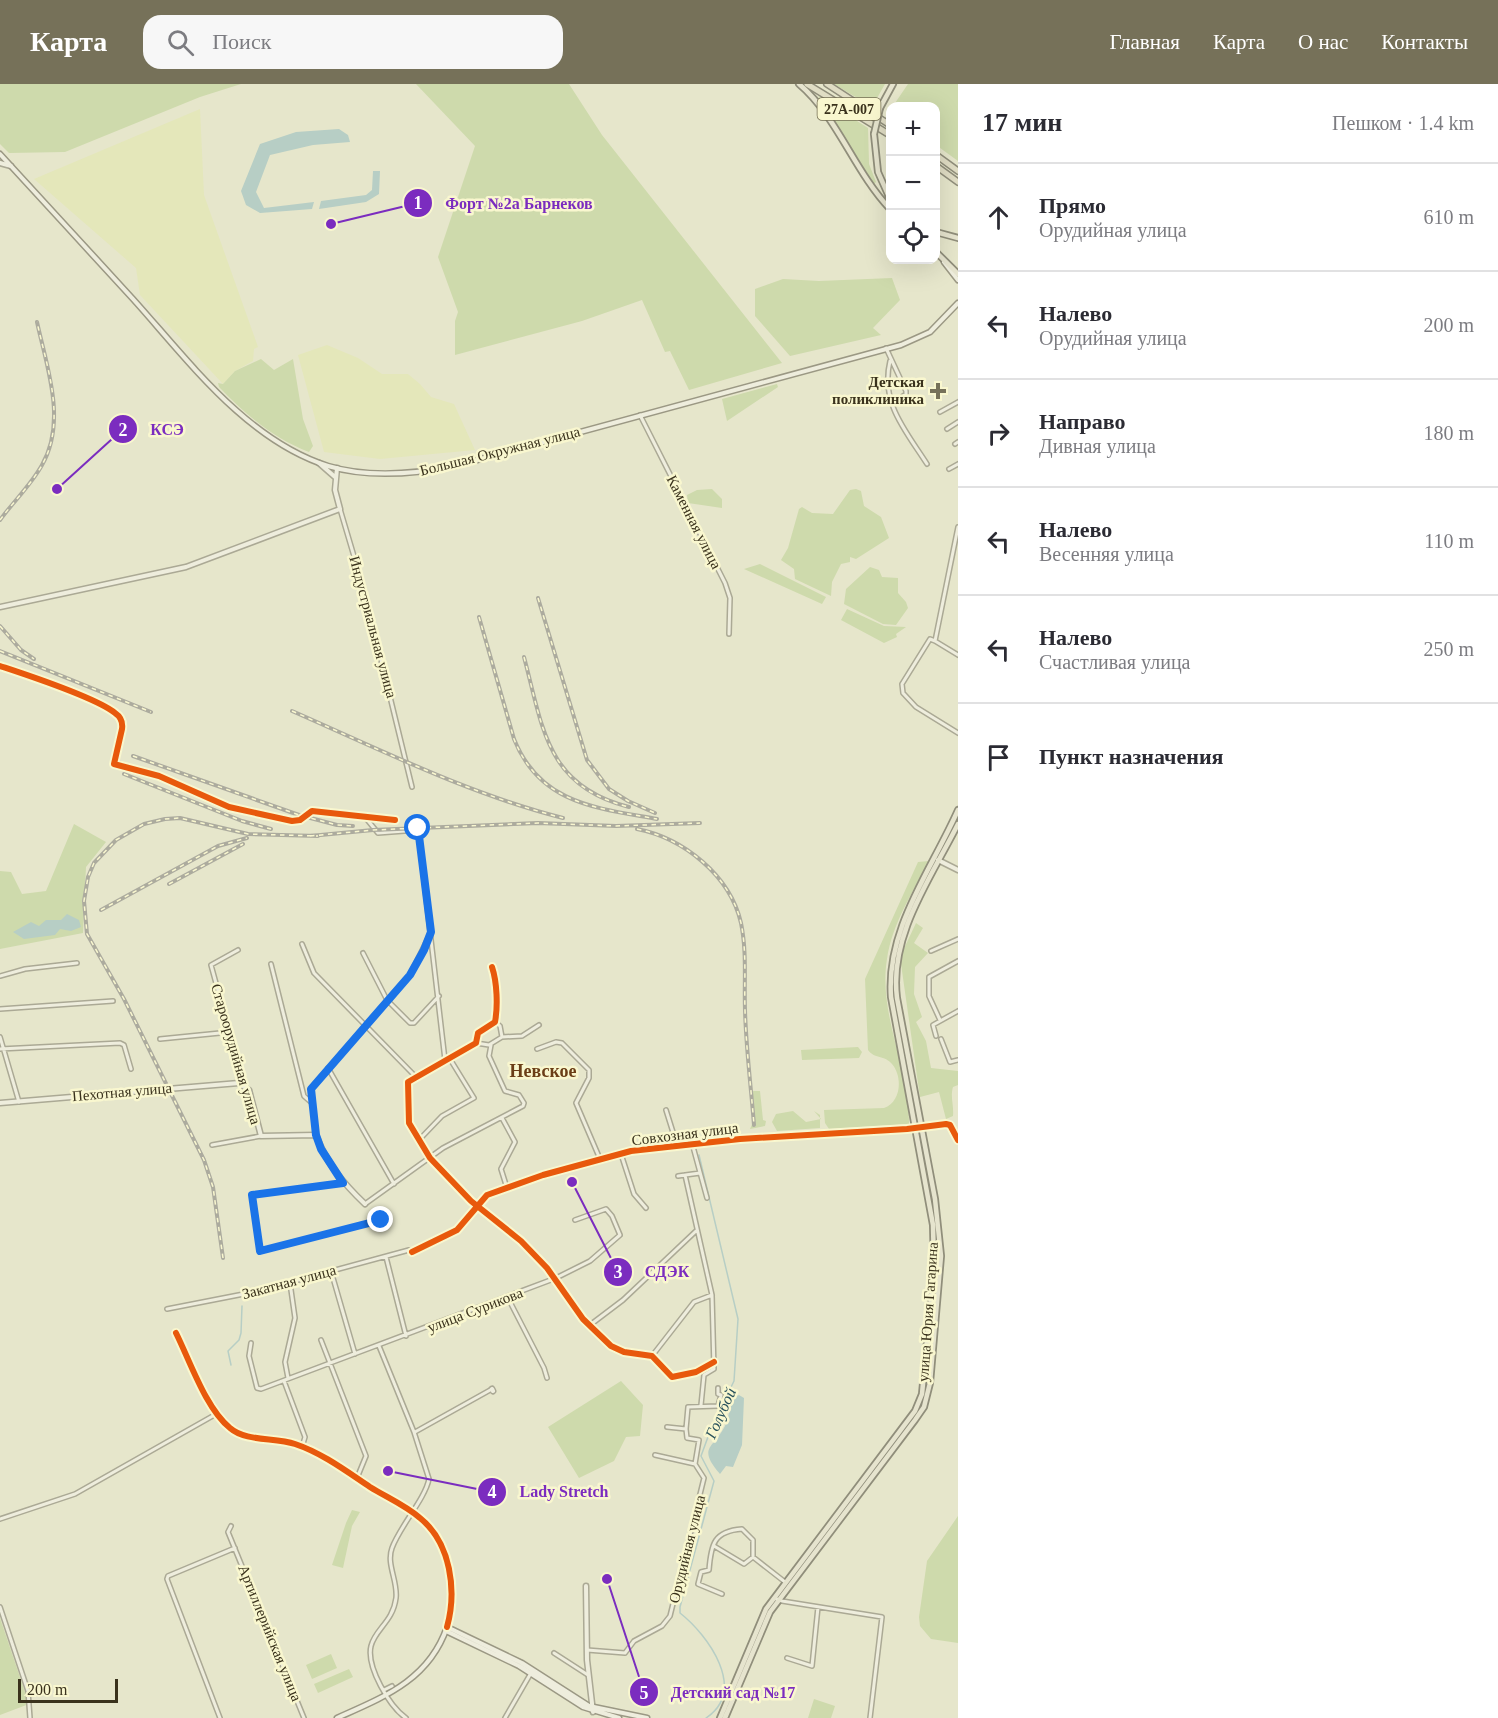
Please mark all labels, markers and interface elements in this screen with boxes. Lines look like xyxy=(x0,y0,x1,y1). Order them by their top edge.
search box xyxy=(143,15,563,69)
text: Карта xyxy=(30,26,107,57)
icon: search xyxy=(164,26,197,59)
text: Поиск xyxy=(212,29,271,54)
text: Главная xyxy=(1110,30,1180,54)
text: Карта xyxy=(1213,30,1265,54)
text: О нас xyxy=(1298,30,1348,54)
text: Контакты xyxy=(1381,30,1468,54)
road number: 27А-007 xyxy=(818,98,880,120)
map controls xyxy=(886,102,940,264)
button: + xyxy=(886,102,940,156)
text: 17 мин xyxy=(982,108,1062,137)
text: Пешком · 1.4 km xyxy=(1332,112,1474,134)
button: − xyxy=(886,156,940,210)
callout: Форт №2а Барнеков xyxy=(403,186,605,220)
text: 1 xyxy=(414,193,423,213)
text: Прямо xyxy=(1039,193,1106,218)
text: Форт №2а Барнеков xyxy=(445,195,593,213)
icon: ahead xyxy=(982,201,1015,234)
text: 610 m xyxy=(1423,206,1474,228)
button: locate xyxy=(886,210,940,264)
text: Орудийная улица xyxy=(1039,219,1187,241)
text: Налево xyxy=(1039,301,1112,326)
icon: left xyxy=(982,309,1015,342)
text: 200 m xyxy=(1423,314,1474,336)
text: Орудийная улица xyxy=(1039,327,1187,349)
place label: Детская поликлиника xyxy=(832,374,924,407)
marker: Детская поликлиника xyxy=(929,382,947,400)
text: Направо xyxy=(1039,409,1125,434)
callout: КСЭ xyxy=(108,412,196,446)
icon: right xyxy=(982,417,1015,450)
text: 2 xyxy=(119,420,128,440)
text: КСЭ xyxy=(150,421,184,438)
text: 180 m xyxy=(1423,422,1474,444)
street label: Большая Окружная улица xyxy=(418,423,582,479)
text: Дивная улица xyxy=(1039,435,1156,457)
street label: Каменная улица xyxy=(663,472,725,572)
text: Налево xyxy=(1039,517,1112,542)
icon: left xyxy=(982,525,1015,558)
text: 110 m xyxy=(1424,530,1474,552)
text: Весенняя улица xyxy=(1039,543,1174,565)
street label: Индустриальная улица xyxy=(346,554,400,700)
text: Налево xyxy=(1039,625,1112,650)
icon: left xyxy=(982,633,1015,666)
text: 250 m xyxy=(1423,638,1474,660)
text: Счастливая улица xyxy=(1039,651,1190,673)
icon: arrive xyxy=(982,741,1015,774)
text: Пункт назначения xyxy=(1039,744,1224,769)
route start xyxy=(404,814,430,840)
street label: Староорудийная улица xyxy=(208,982,264,1127)
district label: Невское xyxy=(509,1061,577,1081)
street label: Пехотная улица xyxy=(71,1080,173,1104)
street label: Совхозная улица xyxy=(631,1119,740,1148)
route end xyxy=(367,1206,393,1232)
street label: улица Юрия Гагарина xyxy=(915,1241,941,1383)
callout: СДЭК xyxy=(603,1255,701,1289)
street label: Закатная улица xyxy=(240,1262,338,1302)
text: 3 xyxy=(614,1262,623,1282)
text: СДЭК xyxy=(645,1263,690,1281)
street label: улица Сурикова xyxy=(425,1284,525,1336)
water label: Голубой xyxy=(701,1385,740,1442)
callout: Lady Stretch xyxy=(477,1475,620,1509)
text: 4 xyxy=(488,1482,497,1502)
text: Lady Stretch xyxy=(519,1483,609,1501)
street label: Орудийная улица xyxy=(666,1493,708,1605)
street label: Артиллерийская улица xyxy=(235,1562,305,1704)
callout: Детский сад №17 xyxy=(629,1675,807,1709)
scale bar xyxy=(18,1676,118,1704)
text: 200 m xyxy=(27,1681,67,1698)
text: 5 xyxy=(640,1683,649,1703)
text: Детский сад №17 xyxy=(671,1684,795,1702)

